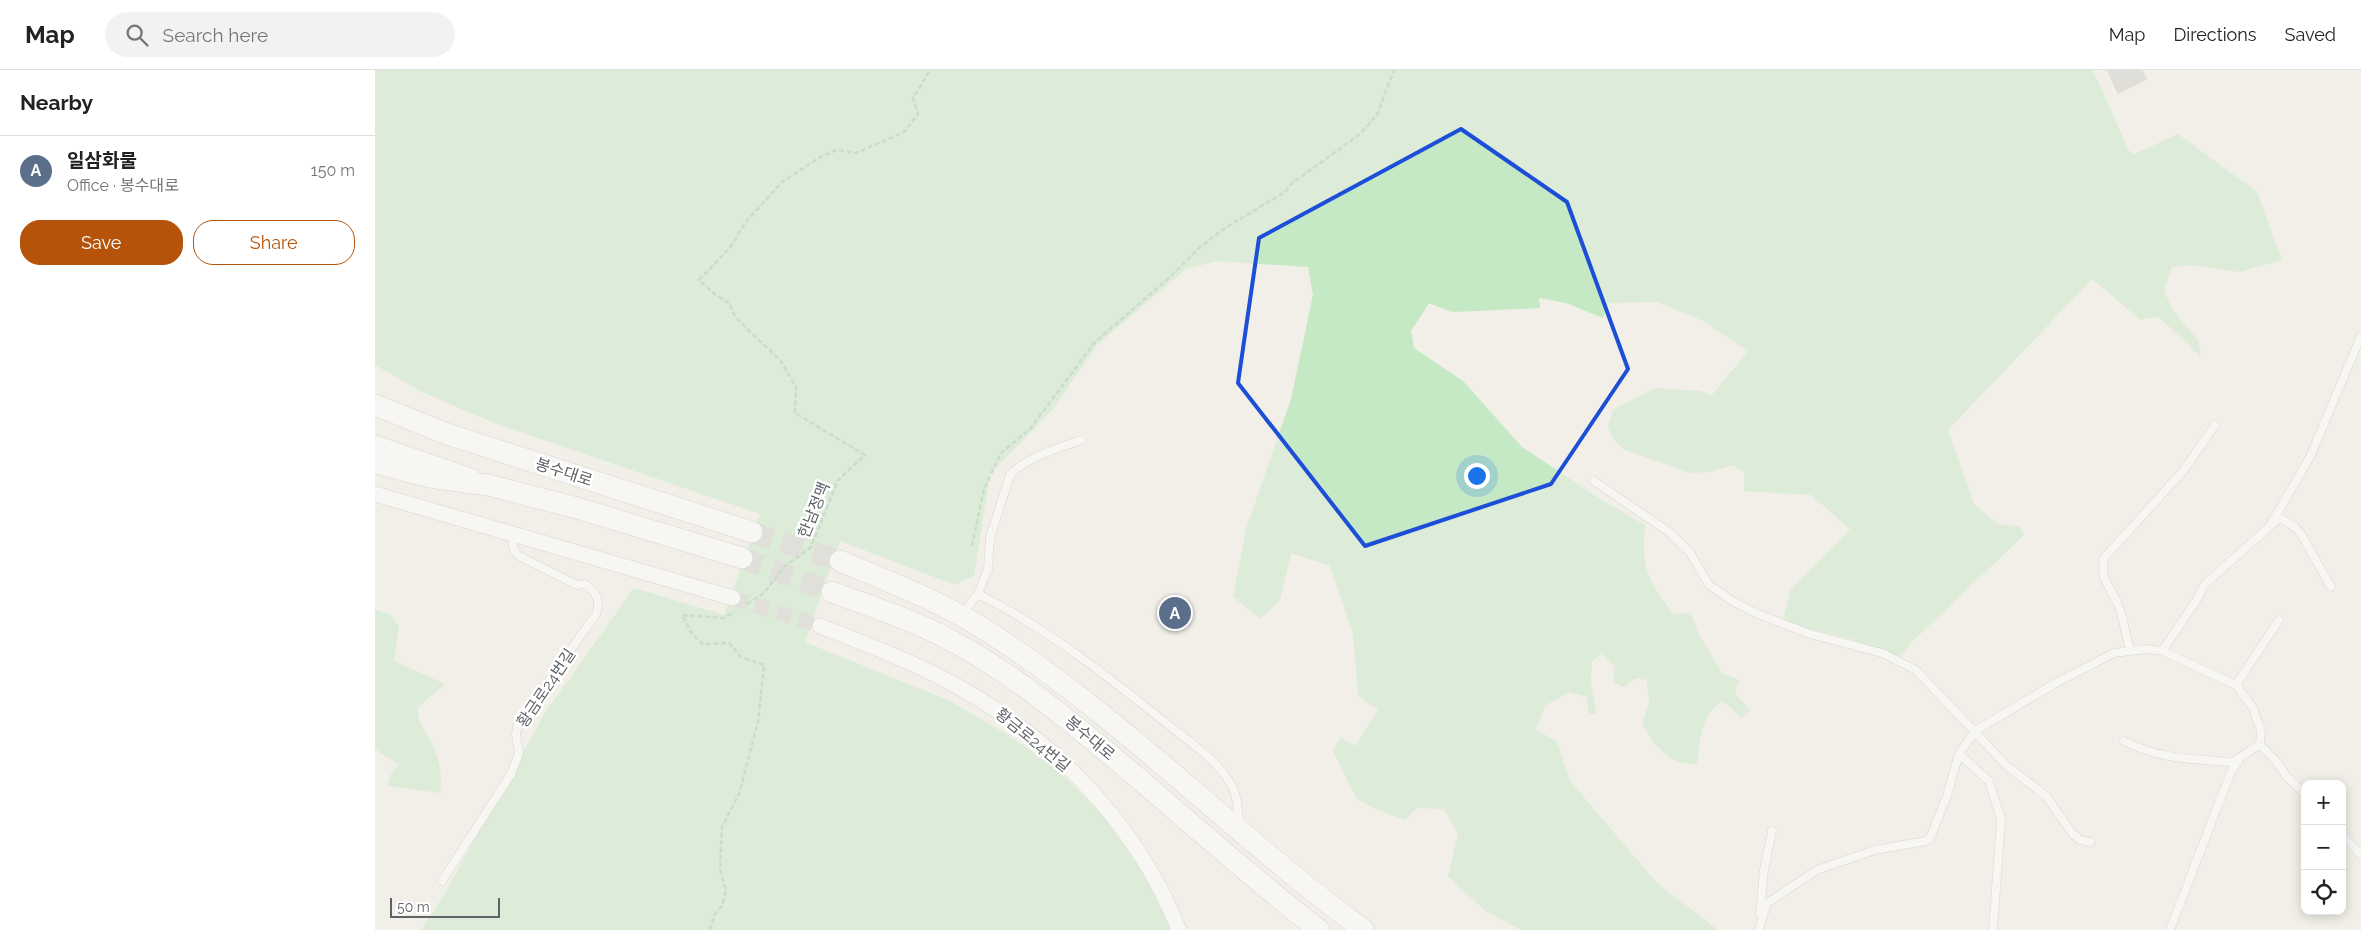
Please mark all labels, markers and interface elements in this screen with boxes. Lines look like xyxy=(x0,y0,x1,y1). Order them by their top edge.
search box xyxy=(105,12,455,57)
text: Map xyxy=(25,20,75,49)
icon: search xyxy=(123,21,151,49)
text: Search here xyxy=(163,24,268,46)
text: Map xyxy=(2109,24,2145,45)
text: Directions xyxy=(2173,24,2257,45)
text: Saved xyxy=(2285,24,2336,45)
text: Nearby xyxy=(20,90,93,115)
text: 일삼화물 xyxy=(67,149,137,171)
text: A xyxy=(31,161,41,180)
text: 150 m xyxy=(311,161,355,180)
text: Office · 봉수대로 xyxy=(67,176,179,195)
button: Save xyxy=(20,220,183,265)
button: Share xyxy=(193,220,355,265)
street label: 봉수대로 xyxy=(533,454,595,490)
your location xyxy=(1464,463,1490,489)
street label: 한남정맥 xyxy=(794,479,834,541)
pin: A xyxy=(1159,594,1191,632)
street label: 황금로24번길 xyxy=(513,645,579,731)
street label: 황금로24번길 xyxy=(992,704,1074,776)
street label: 봉수대로 xyxy=(1061,712,1119,764)
map controls xyxy=(2301,780,2346,915)
button: + xyxy=(2301,780,2346,825)
button: − xyxy=(2301,825,2346,870)
button: locate xyxy=(2301,870,2346,915)
scale bar xyxy=(390,895,500,918)
text: 50 m xyxy=(397,899,430,915)

